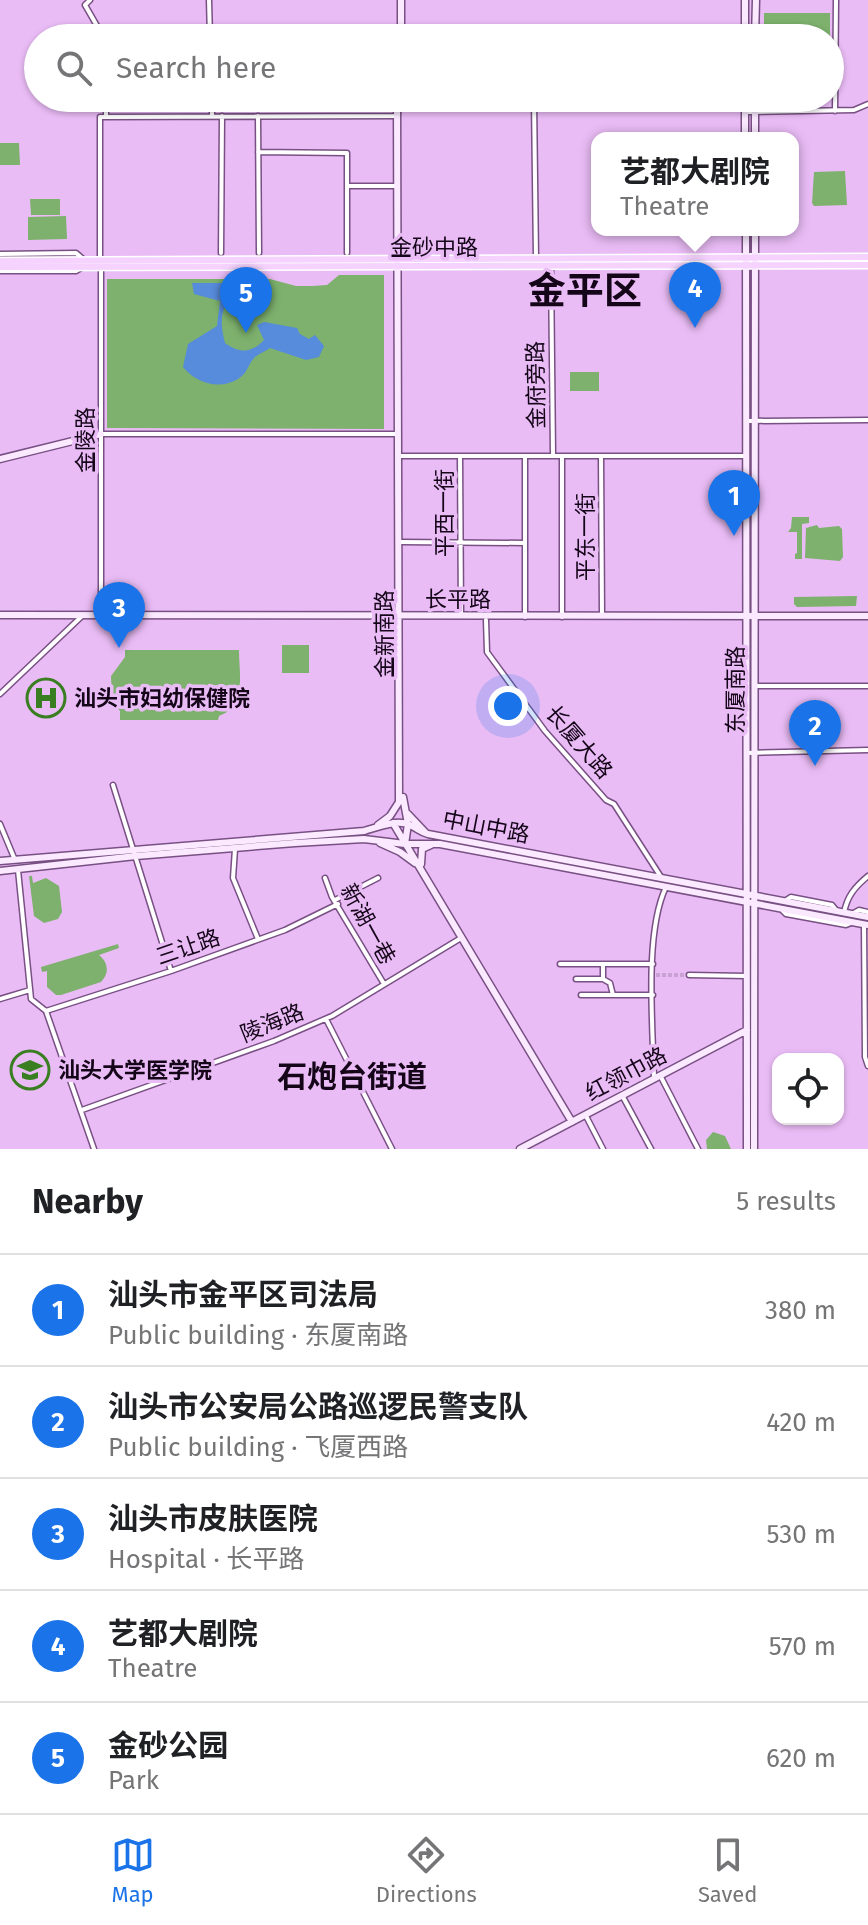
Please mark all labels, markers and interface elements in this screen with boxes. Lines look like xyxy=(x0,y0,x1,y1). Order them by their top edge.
search box xyxy=(24,24,844,112)
icon: search xyxy=(52,46,96,90)
text: Search here xyxy=(116,50,276,86)
popup xyxy=(591,132,799,236)
text: 艺都大剧院 xyxy=(620,154,770,190)
text: Theatre xyxy=(620,191,710,222)
street label: 金砂中路 xyxy=(390,234,478,261)
pin: 4 xyxy=(669,262,721,328)
pin: 5 xyxy=(220,267,272,333)
district label: 金平区 xyxy=(528,268,642,314)
street label: 金府旁路 xyxy=(522,341,550,429)
street label: 金陵路 xyxy=(72,407,99,473)
street label: 平西一街 xyxy=(431,469,458,557)
pin: 1 xyxy=(708,470,760,536)
street label: 平东一街 xyxy=(572,493,599,581)
pin: 3 xyxy=(93,582,145,648)
street label: 长平路 xyxy=(425,586,491,613)
street label: 金新南路 xyxy=(371,590,398,678)
street label: 东厦南路 xyxy=(722,646,749,734)
hospital icon: 汕头市妇幼保健院 xyxy=(25,677,67,719)
place label: 汕头市妇幼保健院 xyxy=(74,685,250,712)
your location xyxy=(488,686,528,726)
street label: 长厦大路 xyxy=(540,700,618,784)
pin: 2 xyxy=(789,700,841,766)
street label: 中山中路 xyxy=(440,805,532,849)
street label: 新湖一巷 xyxy=(335,879,401,969)
street label: 三让路 xyxy=(152,923,224,971)
street label: 陵海路 xyxy=(236,998,308,1048)
street label: 红领巾路 xyxy=(581,1041,671,1107)
school or university icon: 汕头大学医学院 xyxy=(9,1049,51,1091)
map controls xyxy=(772,1053,844,1125)
button: locate xyxy=(772,1053,844,1125)
place label: 汕头大学医学院 xyxy=(58,1057,212,1084)
district label: 石炮台街道 xyxy=(277,1059,427,1095)
text: Nearby xyxy=(32,1181,143,1222)
text: 5 results xyxy=(736,1186,836,1217)
text: 汕头市金平区司法局 xyxy=(108,1277,378,1313)
text: 1 xyxy=(52,1295,64,1326)
text: 380 m xyxy=(765,1295,836,1326)
text: Public building · 东厦南路 xyxy=(108,1320,408,1351)
text: 汕头市公安局公路巡逻民警支队 xyxy=(108,1389,528,1425)
text: 2 xyxy=(51,1407,65,1438)
text: 420 m xyxy=(766,1407,836,1438)
text: Public building · 飞厦西路 xyxy=(108,1432,408,1463)
text: 汕头市皮肤医院 xyxy=(108,1501,318,1537)
text: 3 xyxy=(51,1519,65,1550)
text: 530 m xyxy=(767,1519,836,1550)
text: Hospital · 长平路 xyxy=(108,1544,305,1575)
text: 艺都大剧院 xyxy=(108,1616,258,1652)
text: 4 xyxy=(51,1631,65,1662)
text: 570 m xyxy=(769,1631,836,1662)
text: Theatre xyxy=(108,1653,198,1684)
text: 金砂公园 xyxy=(108,1728,228,1764)
text: 5 xyxy=(51,1743,65,1774)
text: 620 m xyxy=(766,1743,836,1774)
text: Park xyxy=(108,1765,159,1796)
tab: Map xyxy=(111,1833,155,1908)
tab: Directions xyxy=(376,1833,477,1908)
tab: Saved xyxy=(698,1833,757,1908)

